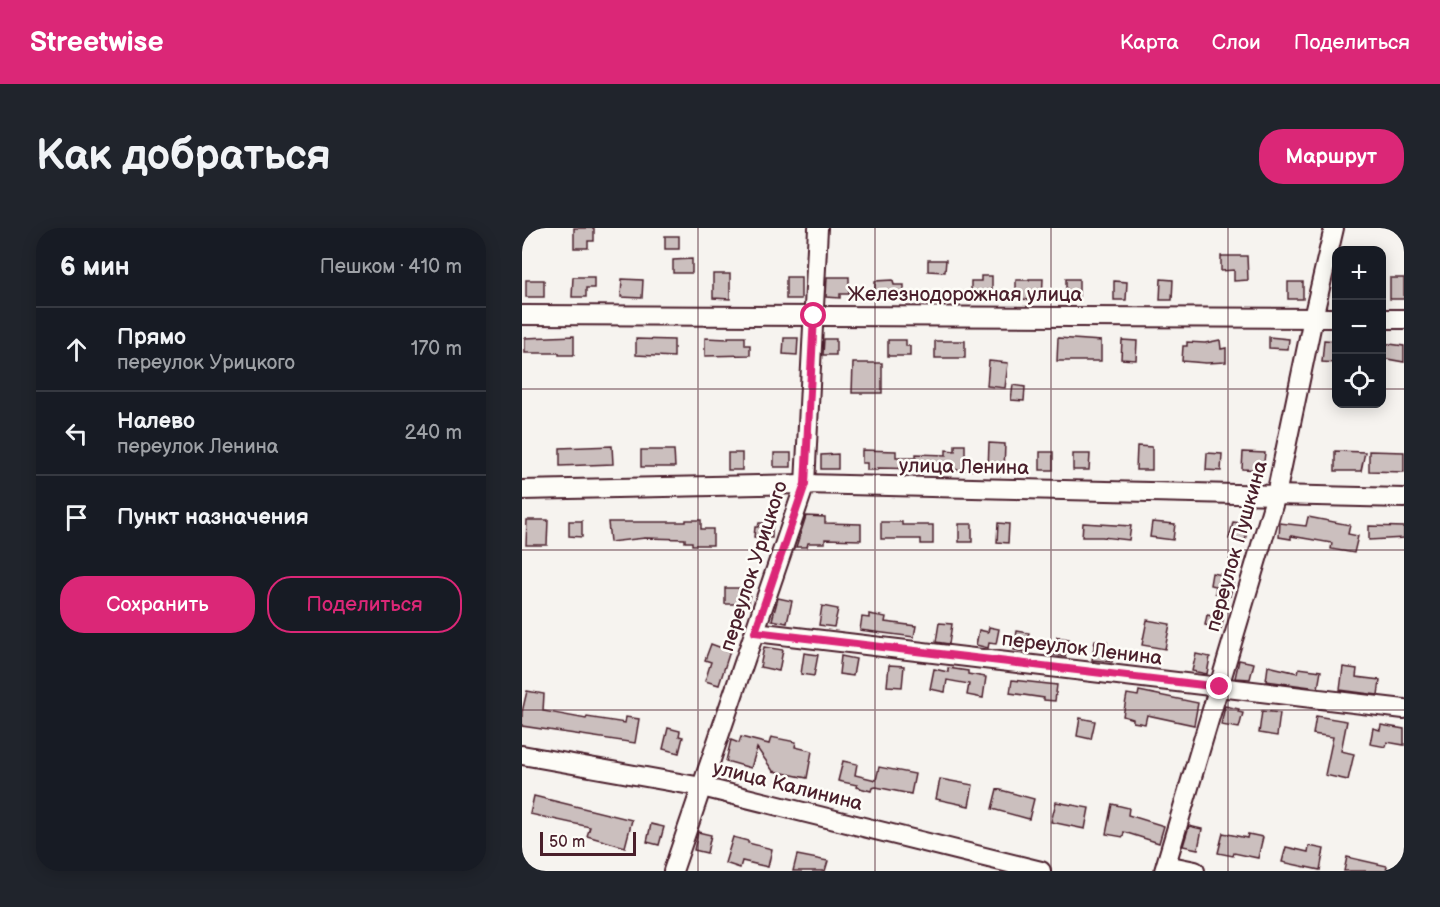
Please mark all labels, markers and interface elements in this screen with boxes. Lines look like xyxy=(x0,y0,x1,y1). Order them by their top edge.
text: Streetwise xyxy=(30,26,163,59)
text: Карта xyxy=(1120,30,1179,55)
text: Слои xyxy=(1212,30,1261,55)
text: Поделиться xyxy=(1294,30,1410,55)
button: Маршрут xyxy=(1259,129,1404,184)
text: Как добраться xyxy=(36,131,331,182)
map controls xyxy=(1332,246,1386,408)
button: + xyxy=(1332,246,1386,300)
text: 6 мин xyxy=(60,252,130,283)
text: Пешком · 410 m xyxy=(320,255,462,279)
street label: Железнодорожная улица xyxy=(848,283,1083,307)
button: − xyxy=(1332,300,1386,354)
route start xyxy=(800,302,826,328)
text: Прямо xyxy=(117,324,186,351)
icon: ahead xyxy=(60,333,93,366)
text: 170 m xyxy=(411,337,462,361)
text: переулок Урицкого xyxy=(117,351,295,375)
button: locate xyxy=(1332,354,1386,408)
text: Налево xyxy=(117,408,195,435)
icon: left xyxy=(60,417,93,450)
text: 240 m xyxy=(405,421,462,445)
text: переулок Ленина xyxy=(117,435,279,459)
street label: улица Ленина xyxy=(899,454,1029,480)
street label: переулок Пушкина xyxy=(1201,458,1273,635)
street label: переулок Урицкого xyxy=(715,478,793,655)
icon: arrive xyxy=(60,501,93,534)
text: Пункт назначения xyxy=(117,504,309,531)
button: Сохранить xyxy=(60,576,255,633)
button: Поделиться xyxy=(267,576,462,633)
street label: переулок Ленина xyxy=(1000,627,1164,671)
route end xyxy=(1206,673,1232,699)
street label: улица Калинина xyxy=(710,756,865,816)
scale bar xyxy=(540,829,636,856)
text: 50 m xyxy=(549,833,585,852)

